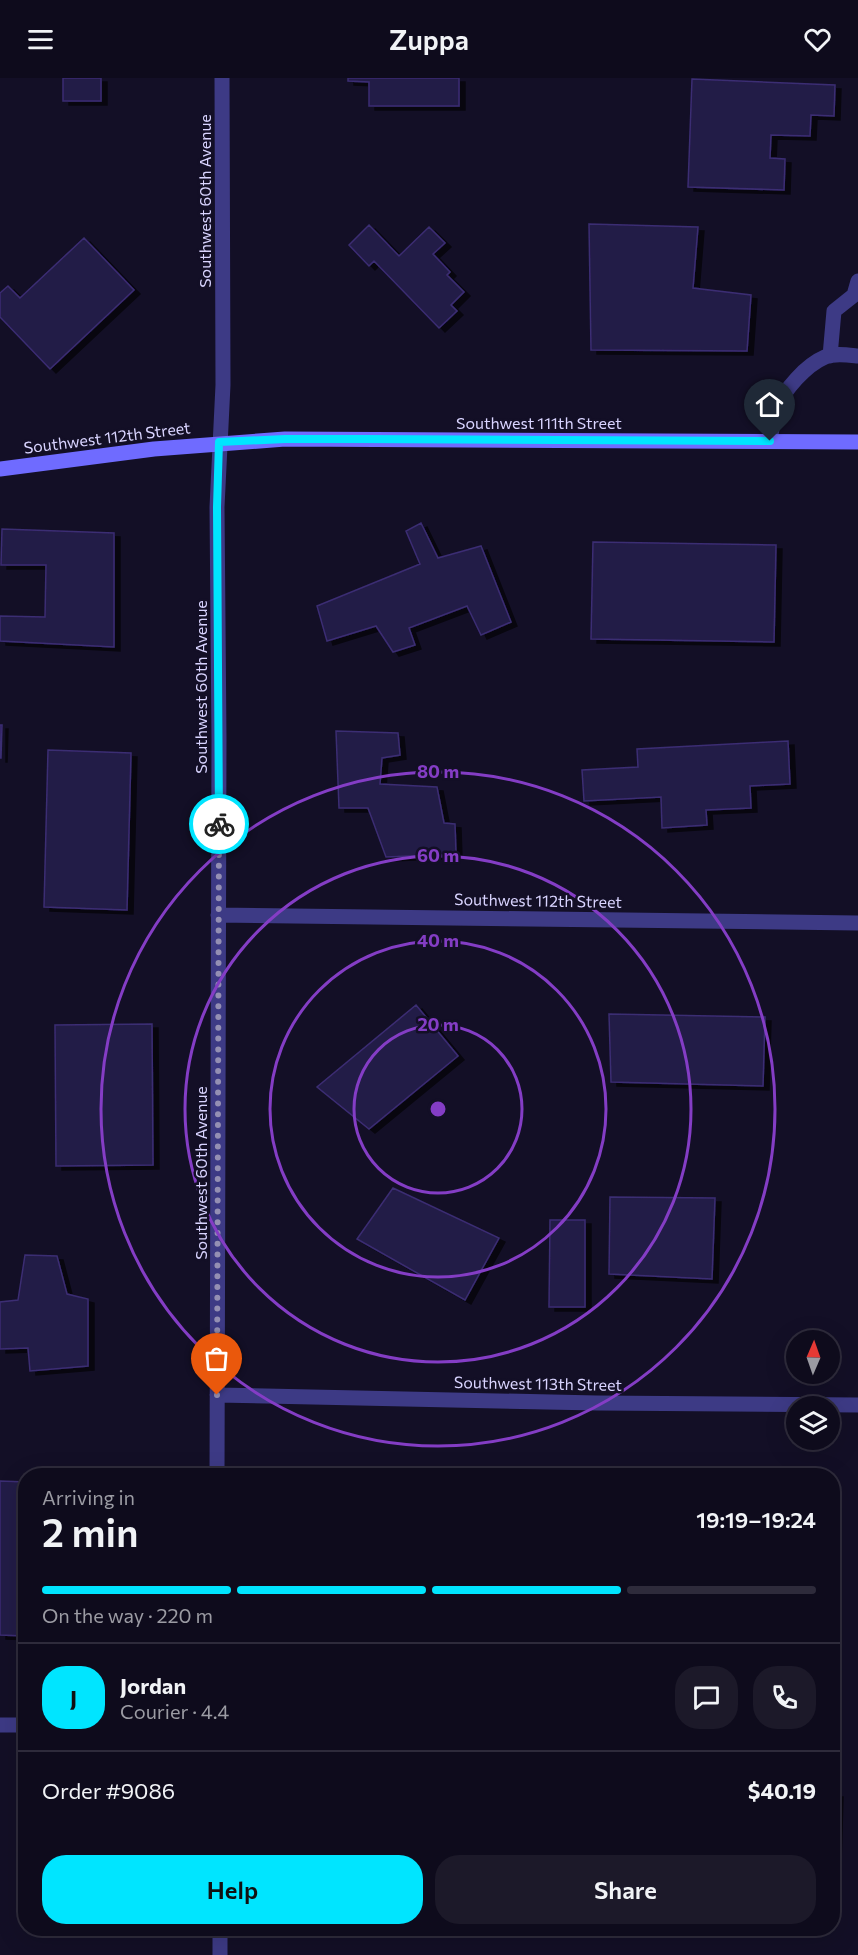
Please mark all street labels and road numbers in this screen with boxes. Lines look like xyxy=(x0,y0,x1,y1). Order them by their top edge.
street label: Southwest 60th Avenue xyxy=(195,114,214,288)
street label: Southwest 111th Street xyxy=(456,413,622,432)
street label: Southwest 112th Street xyxy=(23,417,192,457)
street label: Southwest 60th Avenue xyxy=(191,600,210,774)
street label: Southwest 112th Street xyxy=(454,889,622,911)
street label: Southwest 60th Avenue xyxy=(191,1086,210,1260)
street label: Southwest 113th Street xyxy=(454,1372,623,1394)

